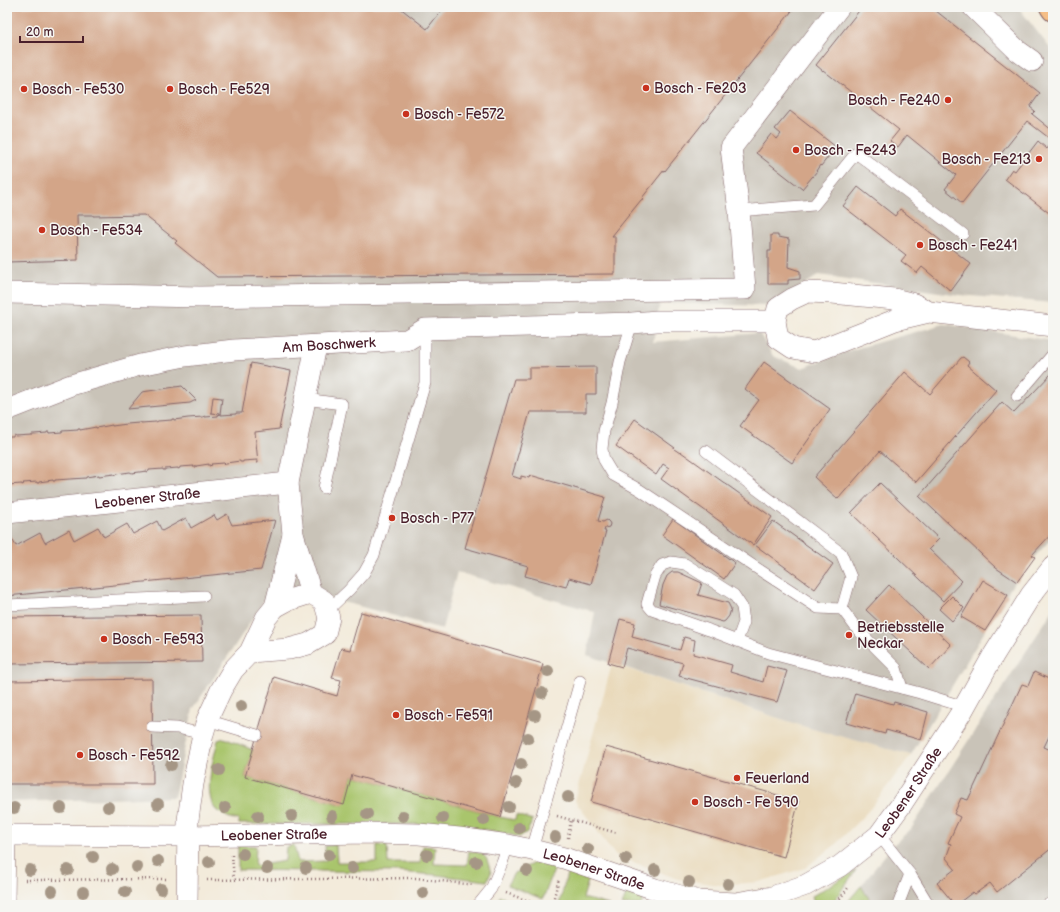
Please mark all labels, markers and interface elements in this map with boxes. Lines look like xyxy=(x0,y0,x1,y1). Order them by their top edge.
scale bar xyxy=(20,18,83,44)
text: 20 m xyxy=(26,25,53,40)
place label: Bosch - Fe203 xyxy=(654,80,747,97)
place label: Bosch - Fe530 xyxy=(32,81,124,98)
place label: Bosch - Fe529 xyxy=(178,81,270,98)
marker: Bosch - Fe203 xyxy=(641,83,651,93)
marker: Bosch - Fe530 xyxy=(19,84,29,94)
marker: Bosch - Fe529 xyxy=(165,84,175,94)
place label: Bosch - Fe240 xyxy=(848,92,940,109)
marker: Bosch - Fe240 xyxy=(943,95,953,105)
place label: Bosch - Fe572 xyxy=(414,106,505,123)
marker: Bosch - Fe572 xyxy=(401,109,411,119)
place label: Bosch - Fe243 xyxy=(804,142,897,159)
marker: Bosch - Fe243 xyxy=(791,145,801,155)
place label: Bosch - Fe213 xyxy=(941,151,1031,168)
marker: Bosch - Fe213 xyxy=(1034,154,1044,164)
place label: Bosch - Fe534 xyxy=(50,222,143,239)
marker: Bosch - Fe534 xyxy=(37,225,47,235)
place label: Bosch - Fe241 xyxy=(928,237,1017,254)
marker: Bosch - Fe241 xyxy=(915,240,925,250)
street label: Am Boschwerk xyxy=(282,334,376,356)
street label: Leobener Straße xyxy=(93,484,201,513)
place label: Bosch - P77 xyxy=(400,510,474,527)
marker: Bosch - P77 xyxy=(387,513,397,523)
place label: Betriebsstelle Neckar xyxy=(857,619,944,652)
marker: Betriebsstelle Neckar xyxy=(844,630,854,640)
place label: Bosch - Fe593 xyxy=(112,631,204,648)
marker: Bosch - Fe593 xyxy=(99,634,109,644)
place label: Bosch - Fe591 xyxy=(404,707,493,724)
marker: Bosch - Fe591 xyxy=(391,710,401,720)
street label: Leobener Straße xyxy=(872,744,946,842)
place label: Bosch - Fe592 xyxy=(88,747,181,764)
marker: Bosch - Fe592 xyxy=(75,750,85,760)
place label: Feuerland xyxy=(745,770,809,787)
marker: Feuerland xyxy=(732,773,742,783)
place label: Bosch - Fe 590 xyxy=(703,794,799,811)
marker: Bosch - Fe 590 xyxy=(690,797,700,807)
street label: Leobener Straße xyxy=(221,826,327,844)
street label: Leobener Straße xyxy=(541,845,647,894)

